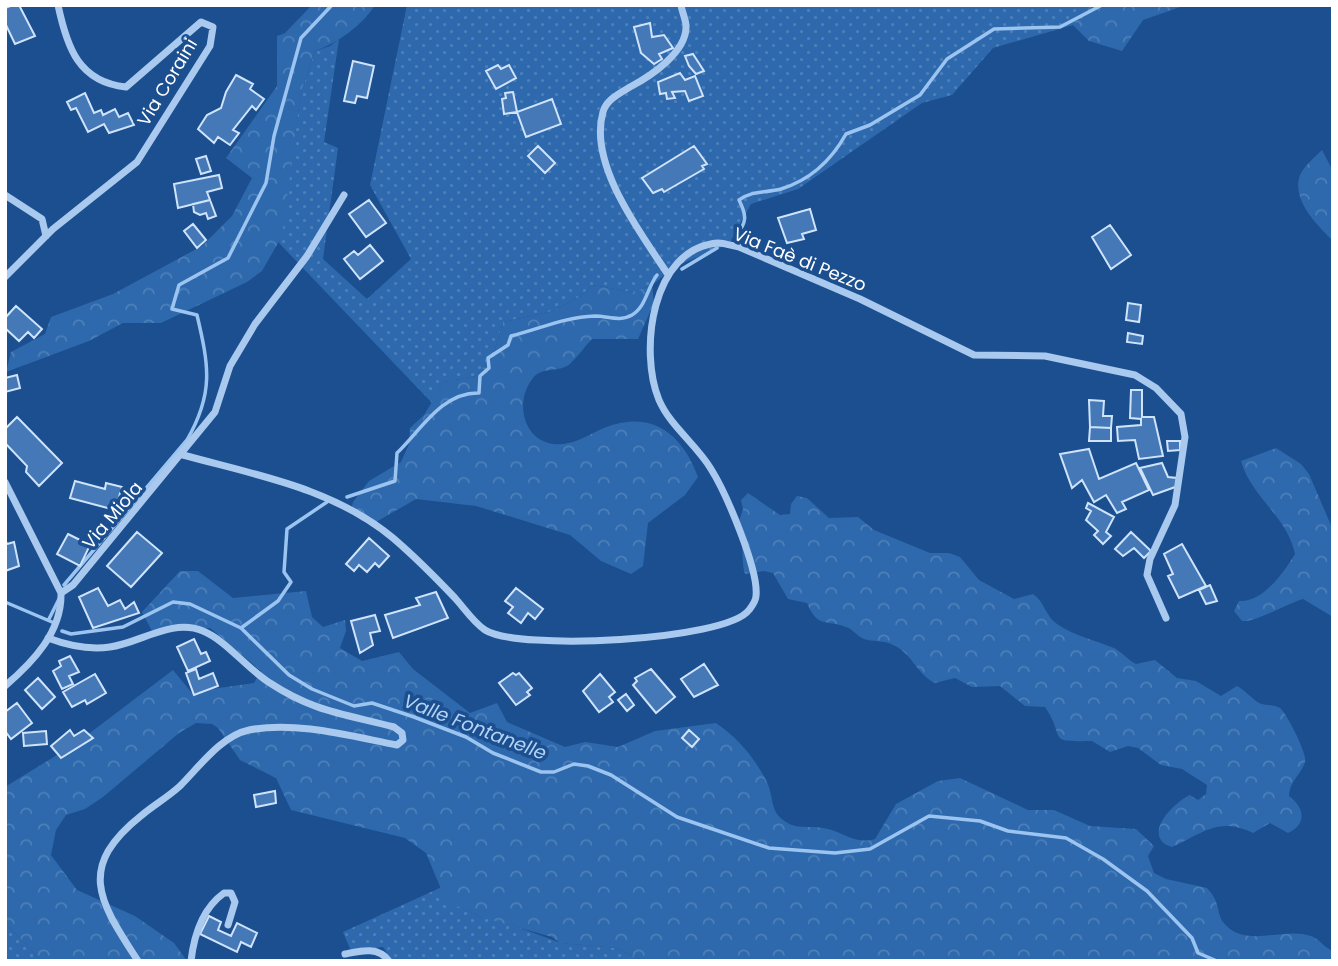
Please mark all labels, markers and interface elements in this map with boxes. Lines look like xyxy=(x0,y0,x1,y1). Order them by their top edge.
street label: Via Coraini xyxy=(131,33,203,131)
street label: Via Faè di Pezzo xyxy=(730,221,870,297)
street label: Via Miola xyxy=(76,476,148,554)
water label: Valle Fontanelle xyxy=(400,687,551,767)

